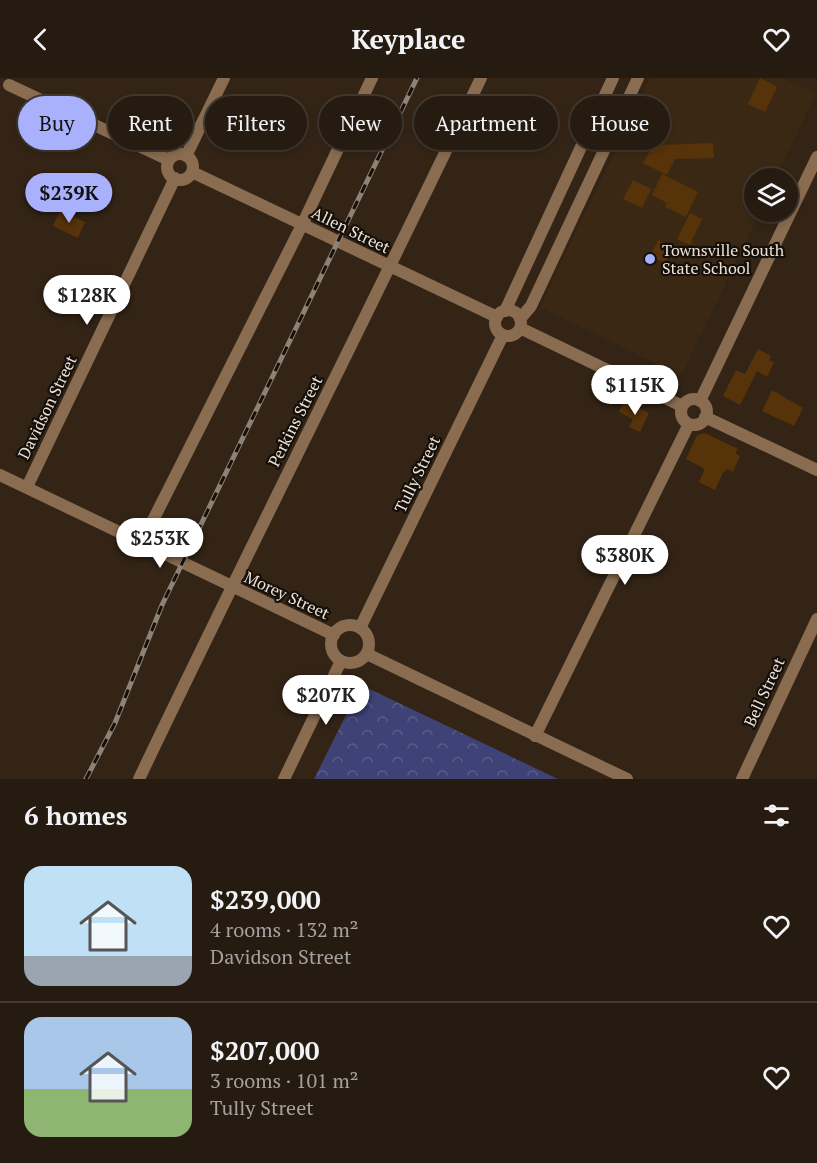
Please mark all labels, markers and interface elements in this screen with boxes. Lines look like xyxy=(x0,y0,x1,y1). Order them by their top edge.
text: Keyplace xyxy=(352,21,465,57)
icon: back xyxy=(24,23,57,56)
icon: heart xyxy=(760,23,793,56)
chip: Buy xyxy=(18,96,96,150)
chip: Rent xyxy=(108,96,193,150)
chip: Filters xyxy=(205,96,307,150)
chip: New xyxy=(319,96,402,150)
chip: Apartment xyxy=(414,96,558,150)
chip: House xyxy=(570,96,670,150)
map controls xyxy=(744,168,798,222)
button: layers xyxy=(744,168,798,222)
pin: $239K xyxy=(27,173,111,224)
text: $239K xyxy=(39,179,99,206)
street label: Allen Street xyxy=(308,202,394,258)
place label: Townsville South State School xyxy=(662,239,785,279)
marker: Townsville South State School xyxy=(643,252,657,266)
pin: $128K xyxy=(45,275,129,326)
text: $128K xyxy=(57,281,117,308)
street label: Davidson Street xyxy=(12,351,82,463)
pin: $115K xyxy=(593,365,677,416)
text: $115K xyxy=(605,371,665,398)
street label: Perkins Street xyxy=(263,372,327,470)
street label: Tully Street xyxy=(389,432,445,516)
pin: $253K xyxy=(118,518,202,569)
text: $253K xyxy=(130,524,190,551)
pin: $380K xyxy=(583,535,667,586)
text: $380K xyxy=(595,541,655,568)
street label: Morey Street xyxy=(241,566,333,624)
street label: Bell Street xyxy=(738,654,790,730)
pin: $207K xyxy=(284,675,368,726)
text: $207K xyxy=(296,681,356,708)
text: 6 homes xyxy=(24,798,128,832)
icon: filters xyxy=(760,799,793,832)
text: $239,000 xyxy=(210,882,321,916)
icon: home xyxy=(72,890,144,962)
icon: heart xyxy=(760,910,793,943)
text: 4 rooms · 132 m² xyxy=(210,916,358,943)
text: Davidson Street xyxy=(210,943,351,970)
text: $207,000 xyxy=(210,1033,319,1067)
icon: home xyxy=(72,1041,144,1113)
icon: heart xyxy=(760,1061,793,1094)
text: 3 rooms · 101 m² xyxy=(210,1067,358,1094)
text: Tully Street xyxy=(210,1094,314,1121)

